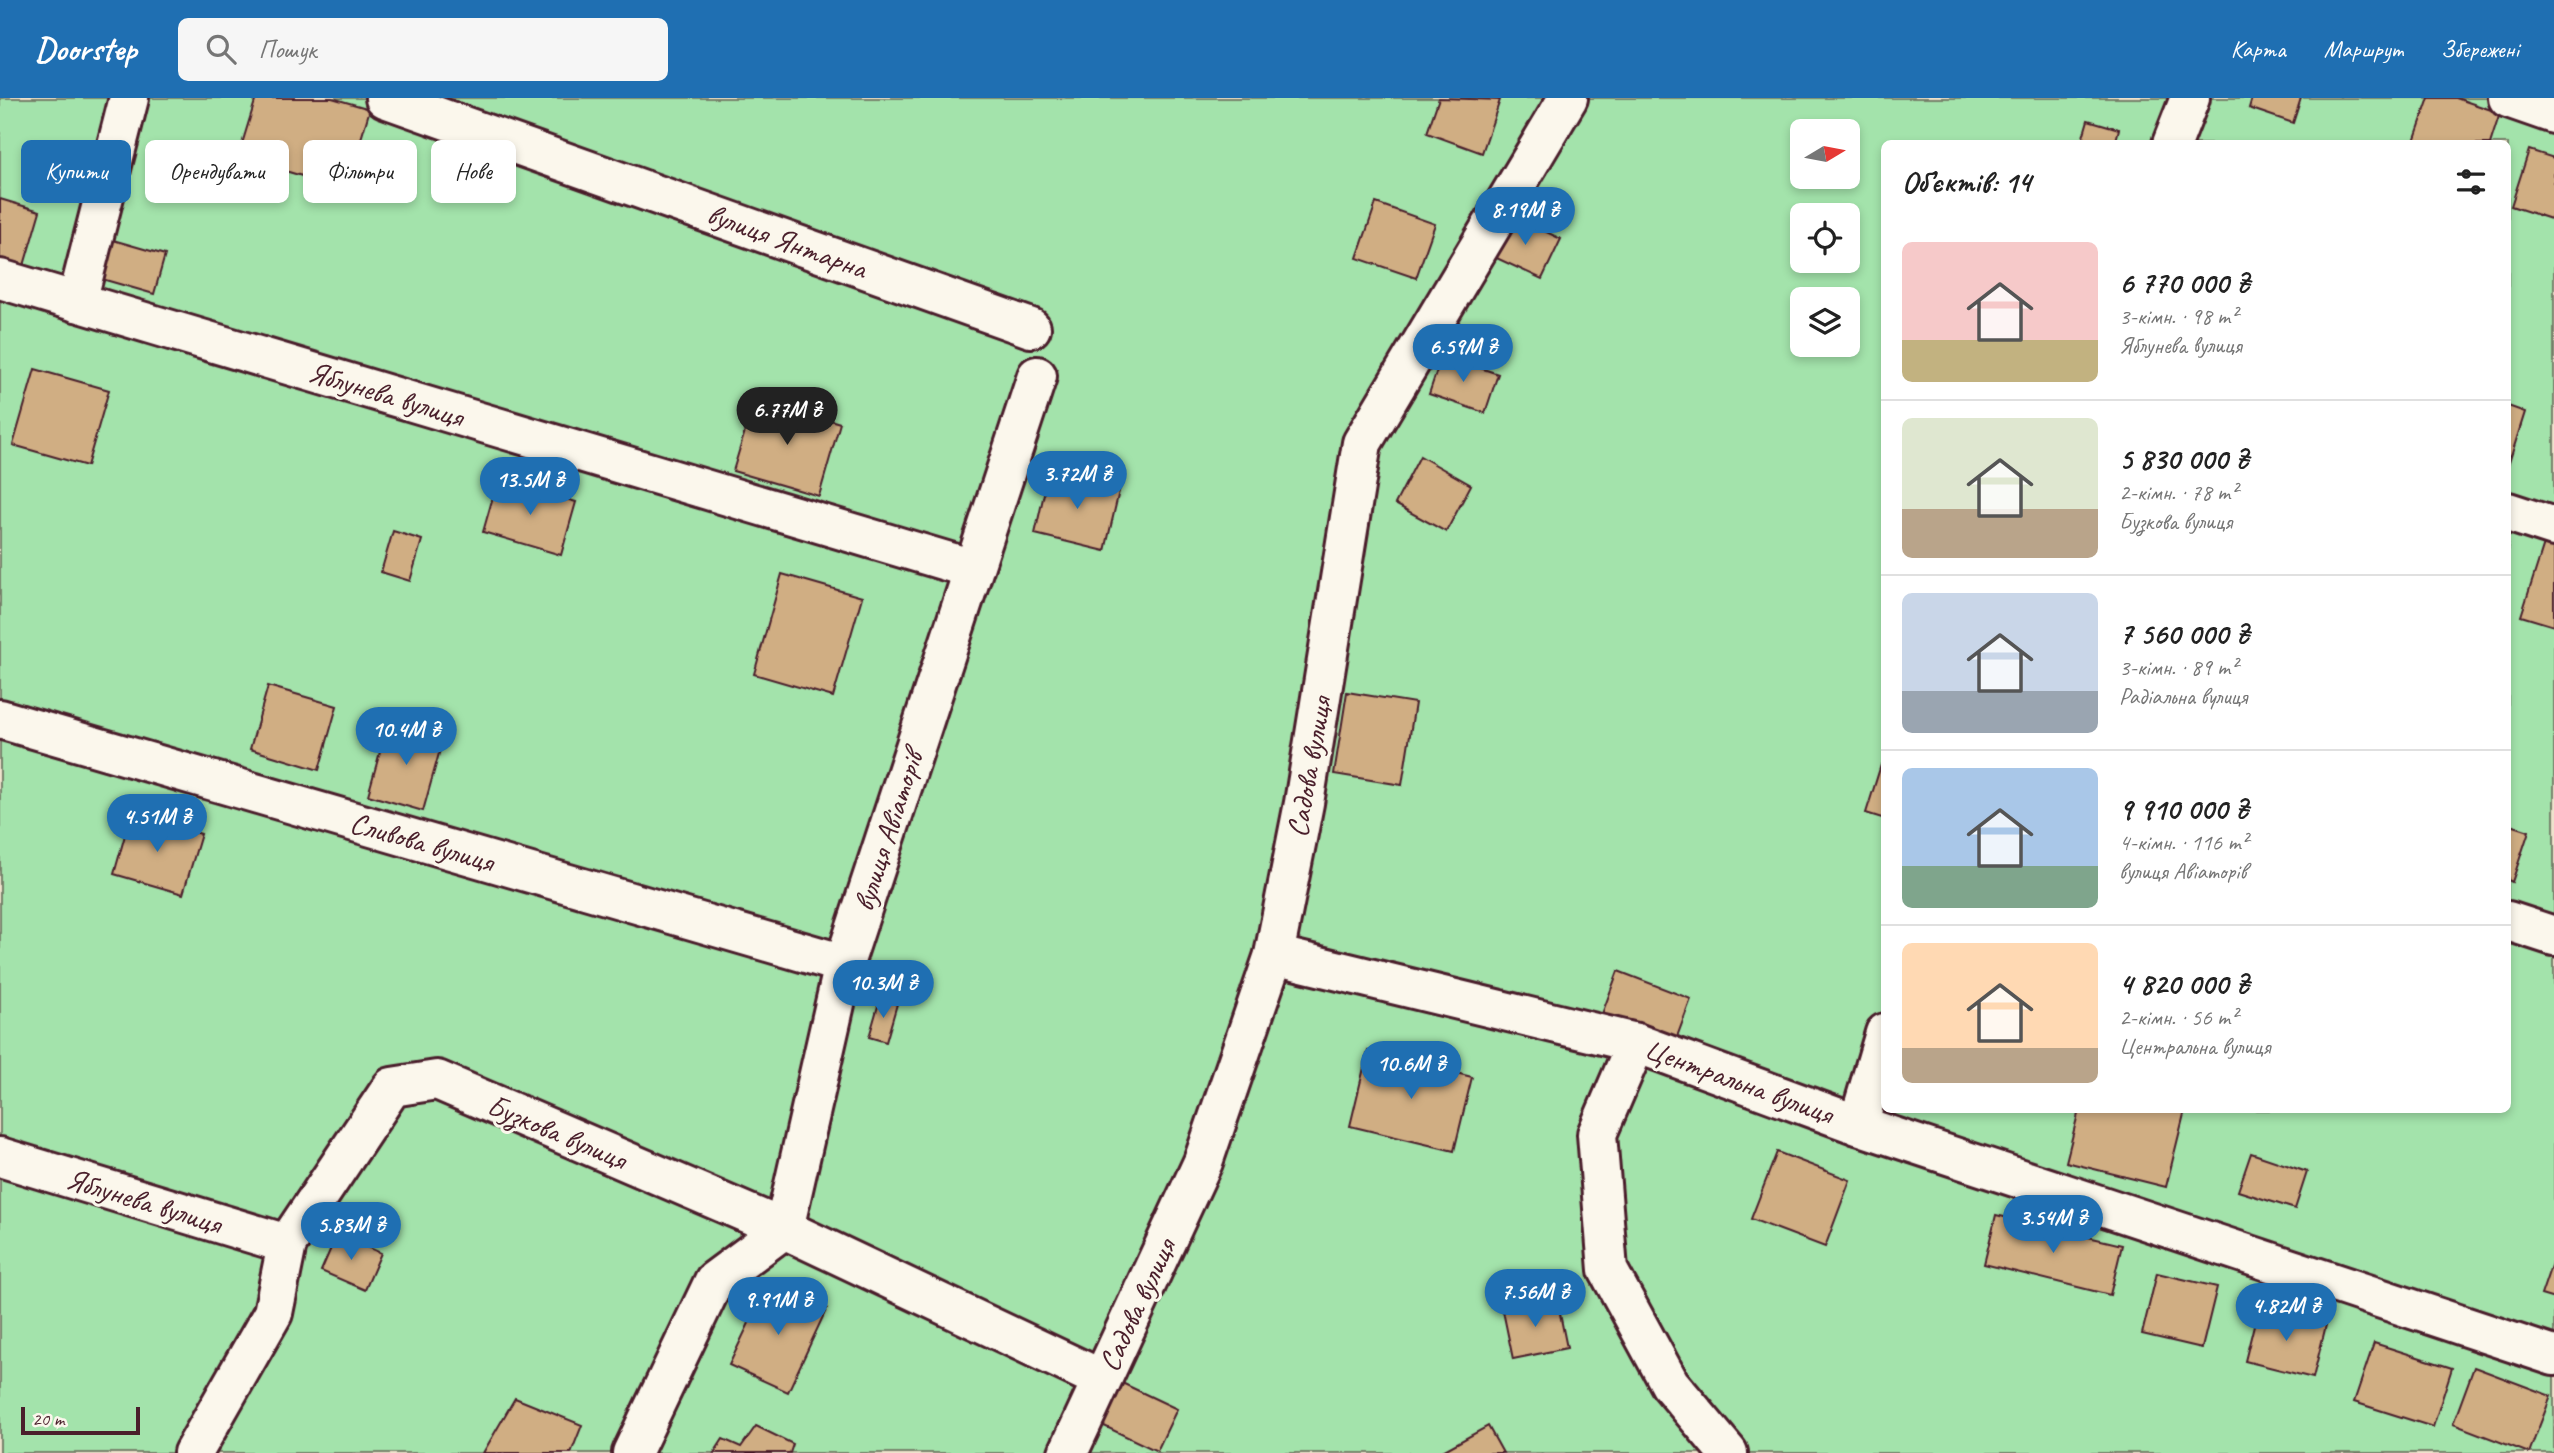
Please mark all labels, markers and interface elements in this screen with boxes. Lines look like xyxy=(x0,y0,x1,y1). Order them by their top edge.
search box xyxy=(178,18,668,81)
text: Doorstep xyxy=(35,28,136,70)
icon: search xyxy=(202,30,240,68)
text: Пошук xyxy=(258,33,317,66)
text: Карта xyxy=(2231,34,2286,64)
text: Маршрут xyxy=(2324,34,2403,64)
text: Збережені xyxy=(2441,34,2519,64)
north arrow xyxy=(1790,119,1860,189)
map controls xyxy=(1790,119,1860,357)
chip: Купити xyxy=(21,140,131,203)
chip: Орендувати xyxy=(145,140,289,203)
chip: Фільтри xyxy=(303,140,417,203)
chip: Нове xyxy=(431,140,516,203)
text: Об’єктів: 14 xyxy=(1902,163,2031,201)
icon: filters xyxy=(2452,163,2490,201)
pin: 8.19M ₴ xyxy=(1460,188,1590,247)
street label: вулиця Янтарна xyxy=(702,195,874,288)
text: 8.19M ₴ xyxy=(1491,195,1559,224)
button: locate xyxy=(1790,203,1860,273)
text: 6 770 000 ₴ xyxy=(2119,264,2249,302)
icon: home xyxy=(1958,270,2042,354)
button: layers xyxy=(1790,287,1860,357)
text: 3-кімн. · 98 m² xyxy=(2119,302,2237,331)
pin: 6.59M ₴ xyxy=(1398,324,1528,384)
text: Яблунева вулиця xyxy=(2119,331,2242,360)
text: 6.59M ₴ xyxy=(1429,332,1497,361)
street label: Яблунева вулиця xyxy=(304,352,471,436)
pin: 6.77M ₴ xyxy=(722,388,852,447)
text: 6.77M ₴ xyxy=(753,395,821,424)
text: 5 830 000 ₴ xyxy=(2119,440,2249,478)
icon: home xyxy=(1958,446,2042,530)
pin: 3.72M ₴ xyxy=(1012,452,1142,511)
pin: 13.5M ₴ xyxy=(465,458,595,517)
text: 3.72M ₴ xyxy=(1043,459,1111,488)
text: 13.5M ₴ xyxy=(496,465,564,494)
text: 2-кімн. · 78 m² xyxy=(2119,478,2237,507)
text: Бузкова вулиця xyxy=(2119,507,2232,536)
text: 7 560 000 ₴ xyxy=(2119,615,2249,653)
icon: home xyxy=(1958,621,2042,705)
text: 3-кімн. · 89 m² xyxy=(2119,653,2237,682)
text: Радіальна вулиця xyxy=(2119,682,2247,711)
street label: Садова вулиця xyxy=(1278,691,1340,840)
pin: 10.4M ₴ xyxy=(341,708,471,767)
text: 10.4M ₴ xyxy=(372,715,440,744)
street label: вулиця Авіаторів xyxy=(844,740,934,916)
text: 9 910 000 ₴ xyxy=(2119,790,2248,828)
pin: 4.51M ₴ xyxy=(92,794,222,854)
icon: home xyxy=(1958,796,2042,880)
text: 4.51M ₴ xyxy=(123,802,191,831)
street label: Сливова вулиця xyxy=(346,803,501,881)
text: 4-кімн. · 116 m² xyxy=(2119,828,2248,857)
text: вулиця Авіаторів xyxy=(2119,857,2246,886)
pin: 10.3M ₴ xyxy=(818,960,948,1020)
text: 4 820 000 ₴ xyxy=(2119,965,2249,1003)
text: 10.3M ₴ xyxy=(849,968,917,997)
icon: home xyxy=(1958,971,2042,1055)
text: 2-кімн. · 56 m² xyxy=(2119,1003,2237,1032)
street label: Центральна вулиця xyxy=(1640,1029,1841,1134)
text: Центральна вулиця xyxy=(2119,1032,2270,1061)
pin: 10.6M ₴ xyxy=(1346,1042,1476,1101)
text: 10.6M ₴ xyxy=(1377,1049,1445,1078)
street label: Бузкова вулиця xyxy=(482,1086,635,1179)
street label: Яблунева вулиця xyxy=(62,1159,229,1243)
pin: 3.54M ₴ xyxy=(1988,1196,2118,1255)
pin: 5.83M ₴ xyxy=(286,1202,416,1262)
text: 3.54M ₴ xyxy=(2019,1203,2087,1232)
text: 5.83M ₴ xyxy=(317,1210,385,1239)
street label: Садова вулиця xyxy=(1090,1230,1185,1377)
pin: 7.56M ₴ xyxy=(1470,1270,1600,1329)
text: 7.56M ₴ xyxy=(1501,1277,1569,1306)
pin: 9.91M ₴ xyxy=(713,1278,843,1337)
pin: 4.82M ₴ xyxy=(2221,1284,2351,1343)
text: 9.91M ₴ xyxy=(744,1285,812,1314)
text: 4.82M ₴ xyxy=(2252,1291,2320,1320)
scale bar xyxy=(21,1404,140,1436)
text: 20 m xyxy=(32,1407,64,1431)

